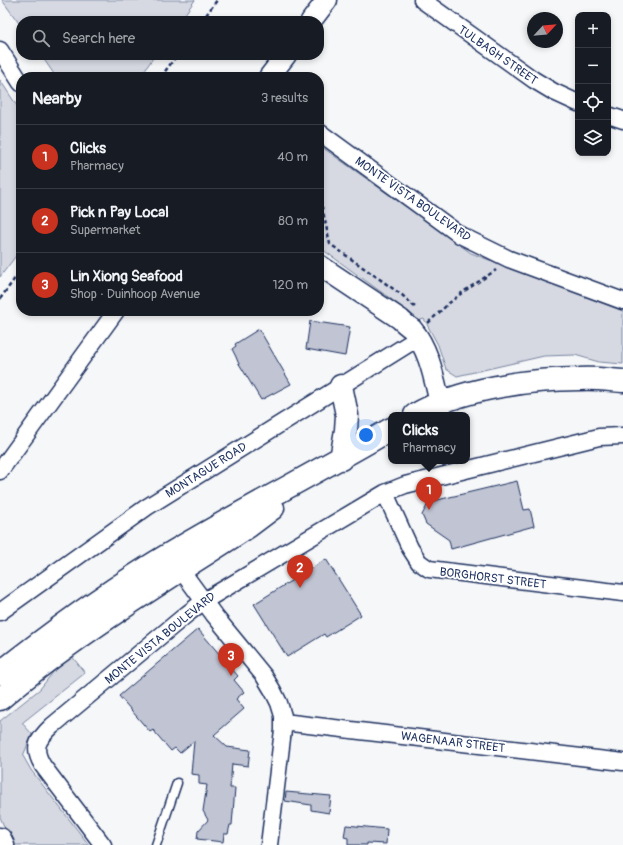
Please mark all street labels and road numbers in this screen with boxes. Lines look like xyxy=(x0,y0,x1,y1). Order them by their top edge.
street label: TULBAGH STREET xyxy=(455,22,541,89)
street label: MONTE VISTA BOULEVARD xyxy=(352,154,474,245)
street label: MONTAGUE ROAD xyxy=(163,439,250,501)
street label: BORGHORST STREET xyxy=(439,565,547,593)
street label: MONTE VISTA BOULEVARD xyxy=(102,589,219,688)
street label: WAGENAAR STREET xyxy=(400,729,506,756)

